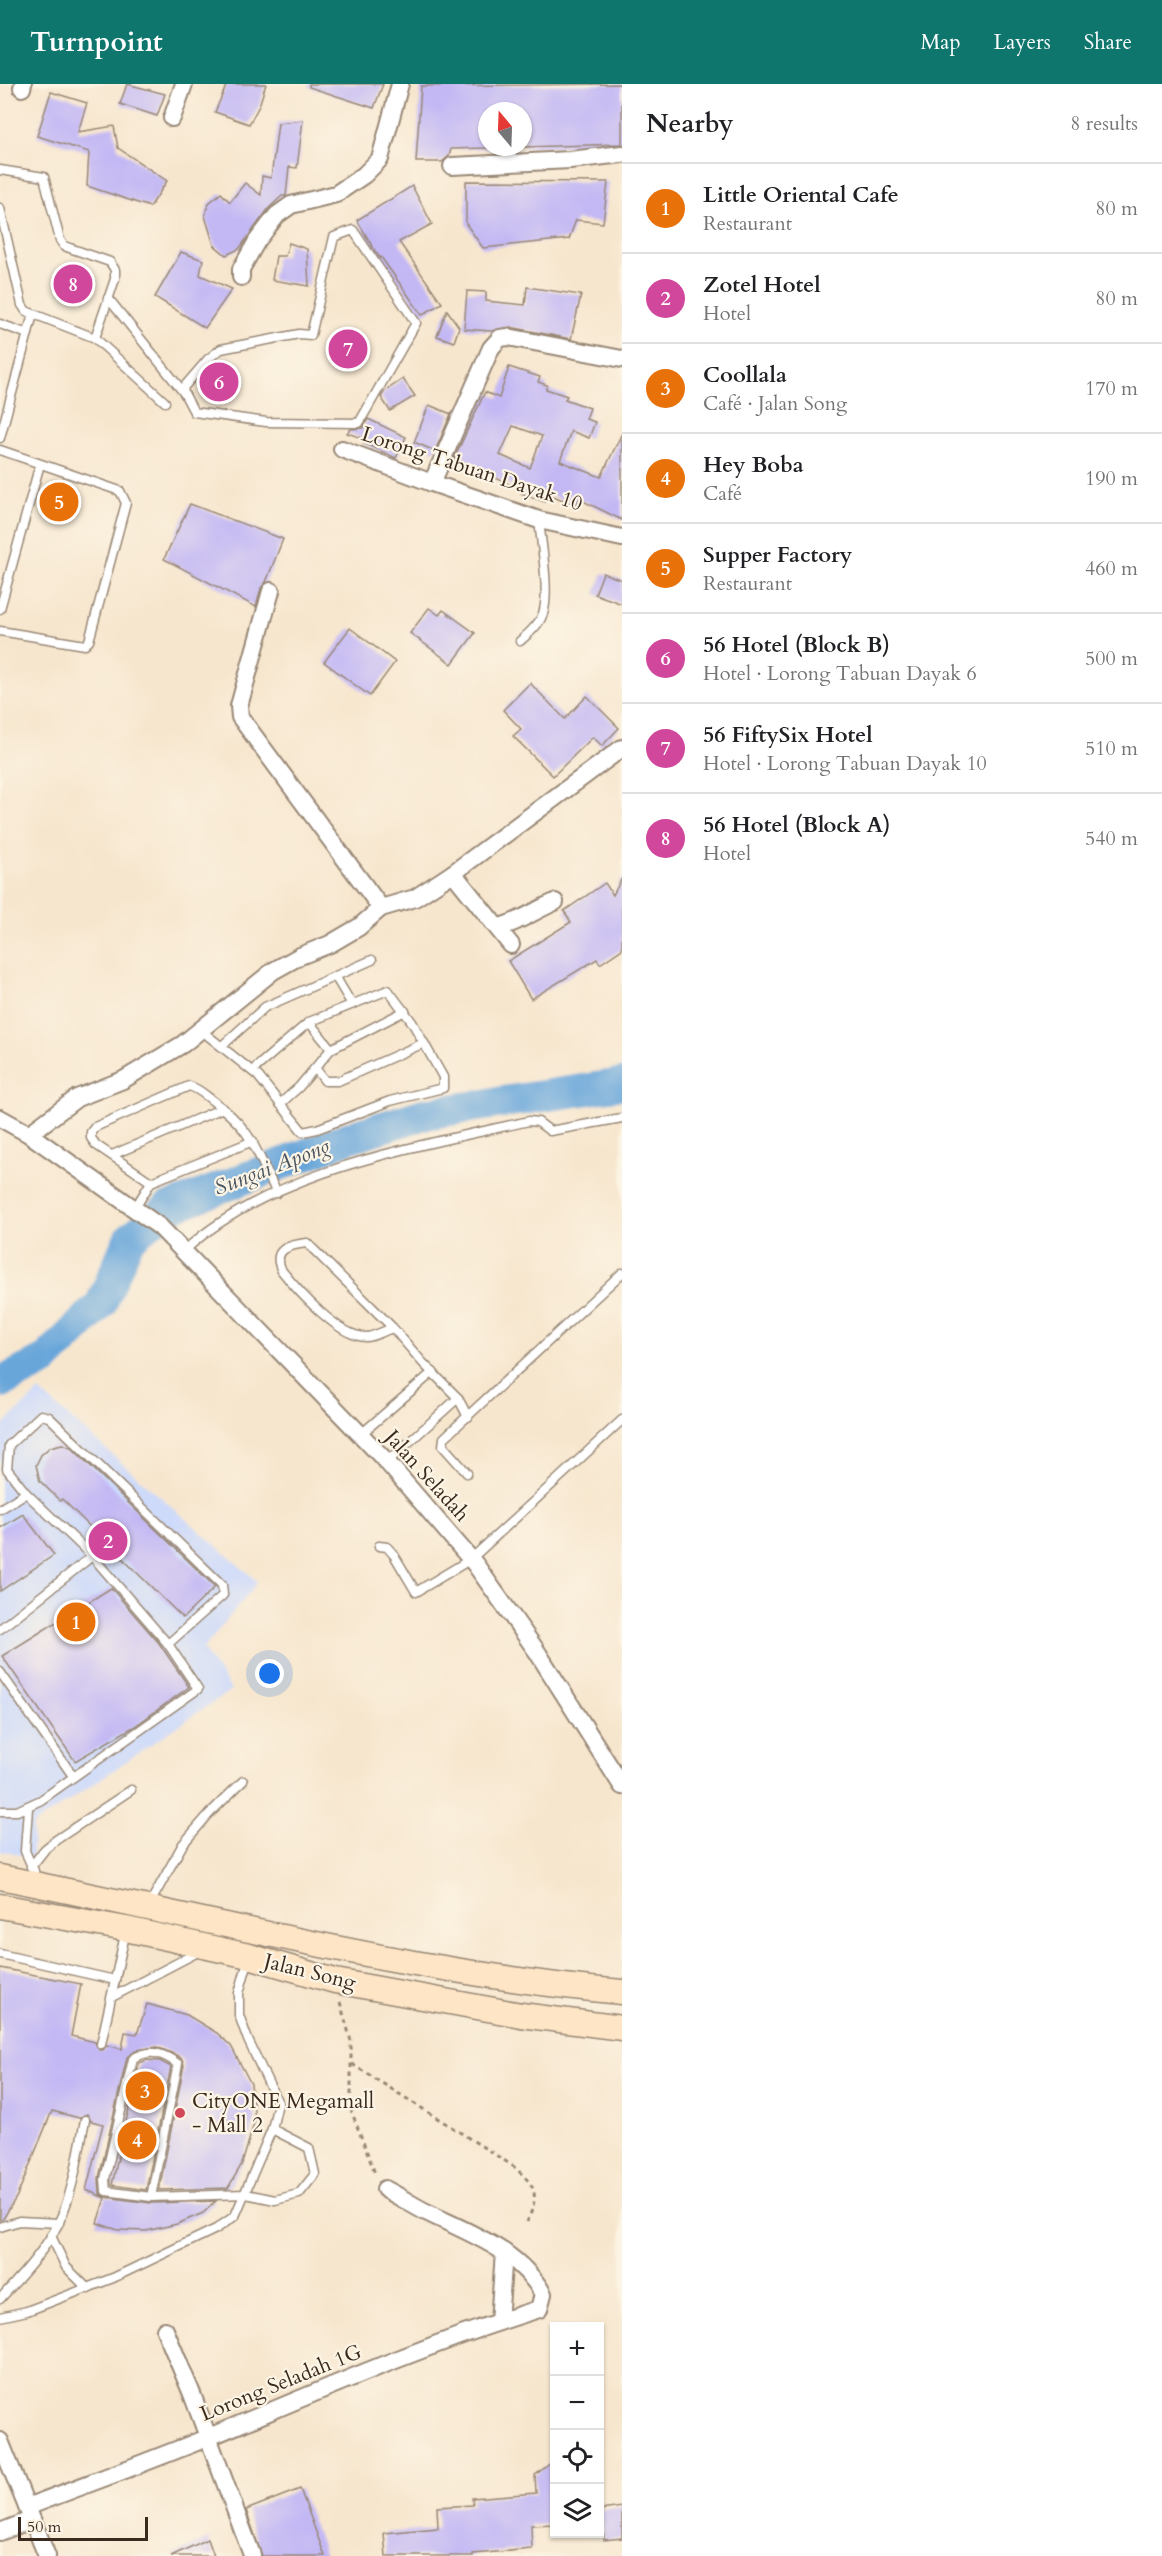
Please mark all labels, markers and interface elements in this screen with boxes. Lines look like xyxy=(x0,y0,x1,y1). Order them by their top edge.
text: Turnpoint xyxy=(30,23,163,61)
text: Map xyxy=(921,28,961,57)
text: Layers xyxy=(994,28,1051,57)
text: Share xyxy=(1084,28,1132,57)
north arrow xyxy=(478,102,532,156)
text: Nearby xyxy=(646,106,734,141)
text: 8 results xyxy=(1070,110,1138,137)
text: Little Oriental Cafe xyxy=(703,180,899,210)
text: 1 xyxy=(660,195,671,222)
text: 80 m xyxy=(1095,195,1138,222)
text: Restaurant xyxy=(703,210,792,237)
pin: 8 xyxy=(54,262,92,306)
text: Zotel Hotel xyxy=(703,270,821,300)
text: 2 xyxy=(660,285,671,312)
text: 80 m xyxy=(1095,285,1138,312)
text: Hotel xyxy=(703,300,751,327)
pin: 7 xyxy=(328,326,368,372)
pin: 6 xyxy=(200,360,238,404)
text: Coollala xyxy=(703,360,787,390)
text: 3 xyxy=(660,375,671,402)
text: 170 m xyxy=(1085,375,1138,402)
text: Café · Jalan Song xyxy=(703,390,847,417)
street label: Lorong Tabuan Dayak 10 xyxy=(358,420,586,518)
text: Hey Boba xyxy=(703,450,804,480)
text: 4 xyxy=(660,465,671,492)
text: 190 m xyxy=(1085,465,1138,492)
pin: 5 xyxy=(40,480,78,524)
text: Café xyxy=(703,480,742,507)
text: Supper Factory xyxy=(703,540,852,570)
text: 5 xyxy=(660,555,671,582)
text: 460 m xyxy=(1085,555,1138,582)
text: Restaurant xyxy=(703,570,792,597)
text: 56 Hotel (Block B) xyxy=(703,630,890,660)
text: 6 xyxy=(660,645,671,672)
text: 500 m xyxy=(1085,645,1138,672)
text: Hotel · Lorong Tabuan Dayak 6 xyxy=(703,660,977,687)
text: 56 FiftySix Hotel xyxy=(703,720,873,750)
text: 7 xyxy=(660,735,671,762)
text: 510 m xyxy=(1085,735,1138,762)
text: Hotel · Lorong Tabuan Dayak 10 xyxy=(703,750,987,777)
text: 56 Hotel (Block A) xyxy=(703,810,891,840)
text: 8 xyxy=(660,825,671,852)
text: 540 m xyxy=(1085,825,1138,852)
text: Hotel xyxy=(703,840,751,867)
water label: Sungai Apong xyxy=(210,1131,335,1203)
street label: Jalan Seladah xyxy=(376,1422,476,1529)
pin: 2 xyxy=(88,1518,128,1564)
pin: 1 xyxy=(56,1600,96,1644)
your location xyxy=(255,1659,284,1688)
street label: Jalan Song xyxy=(258,1946,359,1997)
pin: 3 xyxy=(126,2068,164,2114)
place label: CityONE Megamall - Mall 2 xyxy=(192,2087,374,2140)
marker: CityONE Megamall - Mall 2 xyxy=(173,2106,187,2120)
pin: 4 xyxy=(118,2118,156,2162)
map controls xyxy=(550,2322,604,2538)
button: + xyxy=(550,2322,604,2376)
street label: Lorong Seladah 1G xyxy=(196,2337,366,2429)
button: − xyxy=(550,2376,604,2430)
button: locate xyxy=(550,2430,604,2484)
button: layers xyxy=(550,2484,604,2538)
scale bar xyxy=(18,2514,148,2542)
text: 50 m xyxy=(27,2516,61,2538)

